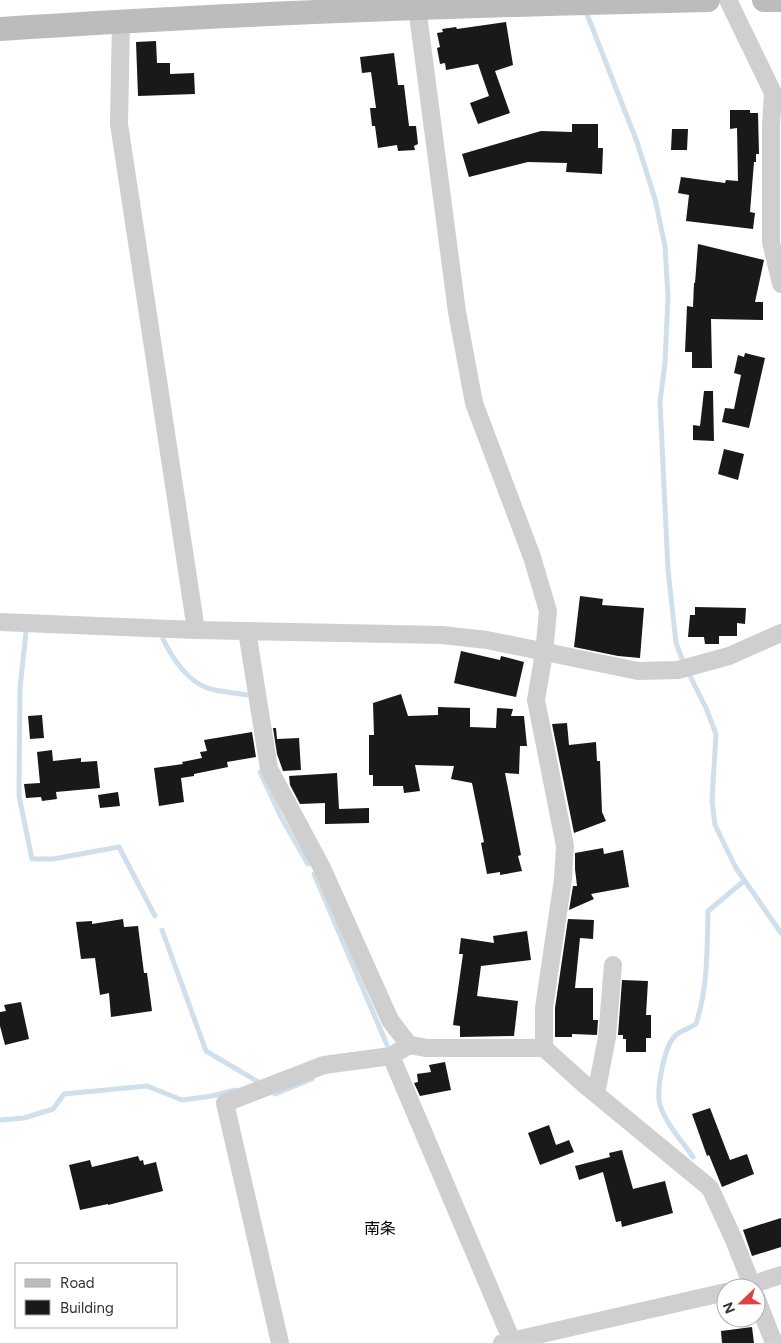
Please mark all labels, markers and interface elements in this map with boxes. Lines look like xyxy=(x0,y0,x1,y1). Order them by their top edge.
district label: 南条 xyxy=(364,1219,396,1238)
legend xyxy=(15,1263,178,1328)
text: Road xyxy=(60,1274,95,1292)
north arrow xyxy=(716,1278,766,1328)
text: Building xyxy=(60,1299,114,1317)
text: N xyxy=(720,1299,739,1316)

